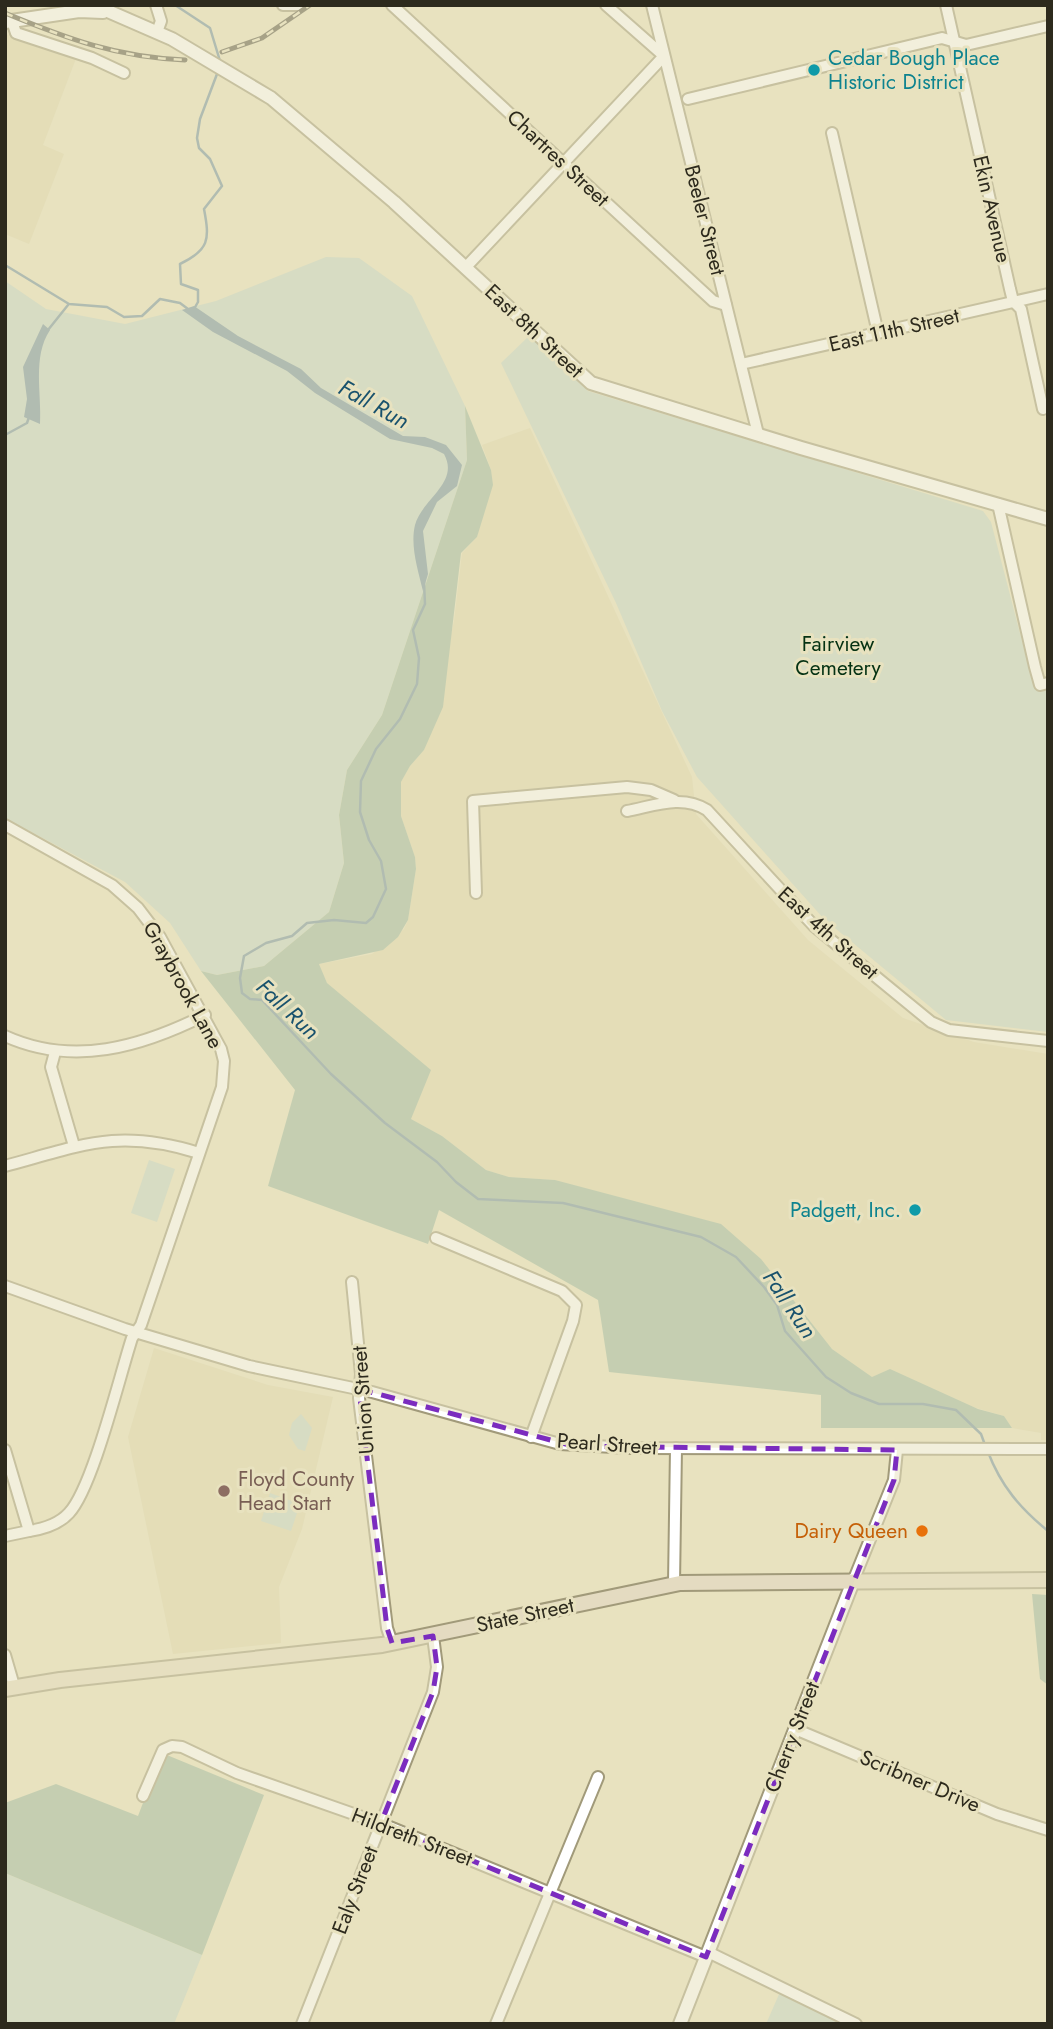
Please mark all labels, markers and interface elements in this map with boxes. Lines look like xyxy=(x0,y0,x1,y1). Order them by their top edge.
place label: Cedar Bough Place Historic District xyxy=(828,43,1000,97)
marker: Cedar Bough Place Historic District xyxy=(806,62,822,78)
street label: Chartres Street xyxy=(500,103,616,213)
street label: Ekin Avenue xyxy=(965,153,1019,266)
street label: Beeler Street xyxy=(677,162,733,278)
street label: East 8th Street xyxy=(478,277,590,385)
street label: East 11th Street xyxy=(826,300,962,360)
water label: Fall Run xyxy=(332,371,416,437)
park label: Fairview Cemetery xyxy=(795,629,881,683)
street label: East 4th Street xyxy=(771,880,885,986)
street label: Graybrook Lane xyxy=(136,916,230,1054)
water label: Fall Run xyxy=(249,971,327,1047)
place label: Padgett, Inc. xyxy=(790,1195,901,1225)
marker: Padgett, Inc. xyxy=(907,1202,923,1218)
water label: Fall Run xyxy=(755,1263,825,1345)
street label: Union Street xyxy=(344,1345,382,1455)
street label: Pearl Street xyxy=(556,1426,658,1462)
place label: Floyd County Head Start xyxy=(238,1464,355,1518)
marker: Floyd County Head Start xyxy=(216,1483,232,1499)
place label: Dairy Queen xyxy=(795,1516,908,1546)
marker: Dairy Queen xyxy=(914,1523,930,1539)
street label: State Street xyxy=(474,1590,576,1640)
street label: Cherry Street xyxy=(757,1677,827,1797)
street label: Scribner Drive xyxy=(855,1742,985,1820)
street label: Hildreth Street xyxy=(347,1800,477,1874)
street label: Ealy Street xyxy=(324,1842,386,1938)

